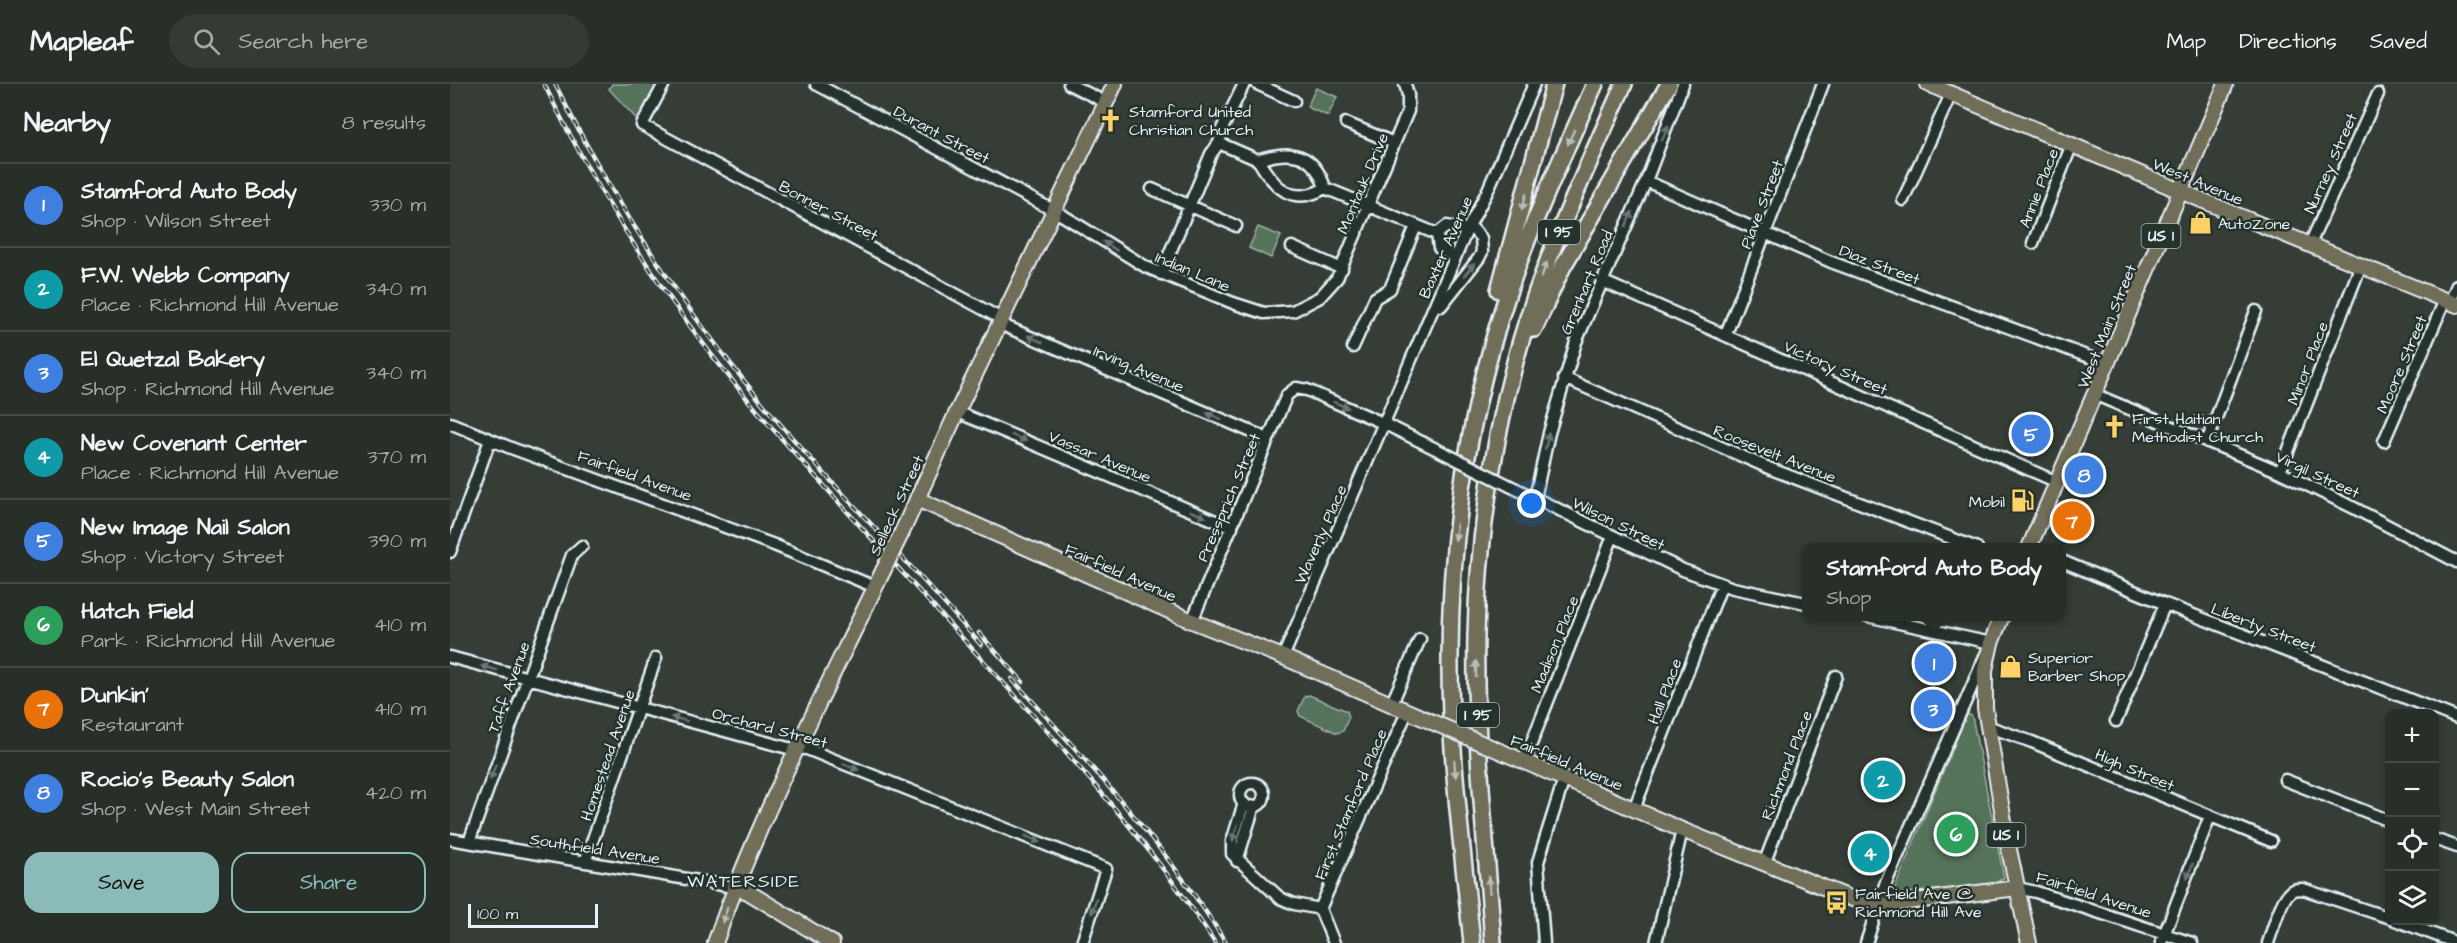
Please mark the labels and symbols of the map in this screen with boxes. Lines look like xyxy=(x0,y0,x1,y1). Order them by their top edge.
street label: Durant Street xyxy=(890,100,994,170)
place label: Stamford United Christian Church xyxy=(1129,101,1253,141)
church icon: Stamford United Christian Church xyxy=(1098,107,1124,133)
street label: Nurney Street xyxy=(2299,109,2364,218)
one-way arrow xyxy=(1660,123,1670,141)
street label: Montauk Drive xyxy=(1332,129,1394,237)
one-way arrow xyxy=(1566,129,1576,147)
street label: Annie Place xyxy=(2014,145,2064,231)
street label: West Avenue xyxy=(2149,153,2247,211)
street label: Piave Street xyxy=(1735,156,1789,252)
street label: Bonner Street xyxy=(775,175,883,247)
one-way arrow xyxy=(1518,192,1528,211)
street label: Baxter Avenue xyxy=(1414,193,1478,302)
one-way arrow xyxy=(1624,210,1634,228)
shop icon: AutoZone xyxy=(2187,210,2213,236)
place label: AutoZone xyxy=(2218,213,2290,235)
road number: I 95 xyxy=(1538,220,1580,244)
road number: US 1 xyxy=(2142,224,2180,248)
street label: Grenhart Road xyxy=(1555,227,1619,338)
street label: Diaz Street xyxy=(1836,240,1924,291)
one-way arrow xyxy=(1102,241,1118,252)
street label: Indian Lane xyxy=(1152,246,1234,298)
street label: West Main Street xyxy=(2072,260,2142,392)
one-way arrow xyxy=(1539,261,1549,279)
one-way arrow xyxy=(1462,263,1475,278)
street label: Moore Street xyxy=(2371,312,2433,417)
street label: Minor Place xyxy=(2282,318,2334,408)
one-way arrow xyxy=(1027,335,1044,344)
street label: Victory Street xyxy=(1780,335,1891,402)
street label: Irving Avenue xyxy=(1089,340,1188,399)
one-way arrow xyxy=(1332,400,1349,409)
place label: First Haitian Methodist Church xyxy=(2132,408,2263,448)
one-way arrow xyxy=(1205,411,1223,421)
pin: 5 xyxy=(2012,412,2050,456)
church icon: First Haitian Methodist Church xyxy=(2101,414,2127,440)
street label: Roosevelt Avenue xyxy=(1710,419,1840,489)
street label: Vassar Avenue xyxy=(1045,425,1155,489)
street label: Pressprich Street xyxy=(1192,429,1266,565)
one-way arrow xyxy=(1543,432,1553,450)
one-way arrow xyxy=(1010,433,1028,443)
street label: Fairfield Avenue xyxy=(574,445,695,507)
street label: Virgil Street xyxy=(2272,446,2364,505)
street label: Selleck Street xyxy=(864,451,930,559)
pin: 8 xyxy=(2064,452,2104,498)
street label: Waverly Place xyxy=(1289,481,1354,588)
fuel station icon: Mobil xyxy=(2010,488,2036,514)
your location xyxy=(1517,489,1546,518)
place label: Mobil xyxy=(1969,491,2005,513)
street label: Wilson Street xyxy=(1568,492,1669,556)
pin: 7 xyxy=(2052,498,2092,544)
one-way arrow xyxy=(1189,510,1207,519)
one-way arrow xyxy=(1451,523,1461,542)
street label: Fairfield Avenue xyxy=(1061,538,1180,608)
street label: Madison Place xyxy=(1525,592,1585,696)
street label: Liberty Street xyxy=(2208,598,2320,659)
street label: Taff Avenue xyxy=(482,638,536,736)
pin: 1 xyxy=(1914,640,1954,686)
place label: Superior Barber Shop xyxy=(2028,647,2125,687)
shop icon: Superior Barber Shop xyxy=(1997,653,2023,679)
street label: Hall Place xyxy=(1642,655,1688,727)
one-way arrow xyxy=(1471,660,1481,679)
one-way arrow xyxy=(479,662,498,672)
street label: Homestead Avenue xyxy=(575,686,641,824)
pin: 3 xyxy=(1914,686,1952,732)
street label: Orchard Street xyxy=(710,702,830,754)
road number: I 95 xyxy=(1457,703,1499,727)
street label: Richmond Place xyxy=(1756,707,1818,823)
one-way arrow xyxy=(670,714,688,723)
street label: First Stamford Place xyxy=(1309,725,1393,883)
street label: Fairfield Avenue xyxy=(1507,729,1627,797)
street label: High Street xyxy=(2091,743,2178,798)
pin: 2 xyxy=(1864,758,1902,802)
one-way arrow xyxy=(1450,760,1460,779)
one-way arrow xyxy=(843,762,861,772)
one-way arrow xyxy=(488,764,498,782)
pin: 6 xyxy=(1936,812,1976,856)
one-way arrow xyxy=(1229,823,1239,842)
road number: US 1 xyxy=(1986,823,2026,847)
street label: Southfield Avenue xyxy=(528,828,662,870)
pin: 4 xyxy=(1850,830,1890,876)
one-way arrow xyxy=(1024,834,1042,844)
one-way arrow xyxy=(2184,862,2194,880)
street label: Fairfield Avenue xyxy=(2033,866,2155,924)
district label: WATERSIDE xyxy=(687,869,801,894)
one-way arrow xyxy=(1484,875,1494,894)
place label: Fairfield Ave @ Richmond Hill Ave xyxy=(1855,883,1982,923)
bus stop icon: Fairfield Ave @ Richmond Hill Ave xyxy=(1824,889,1850,915)
one-way arrow xyxy=(1089,897,1099,915)
scale bar xyxy=(468,901,598,928)
one-way arrow xyxy=(719,906,729,924)

